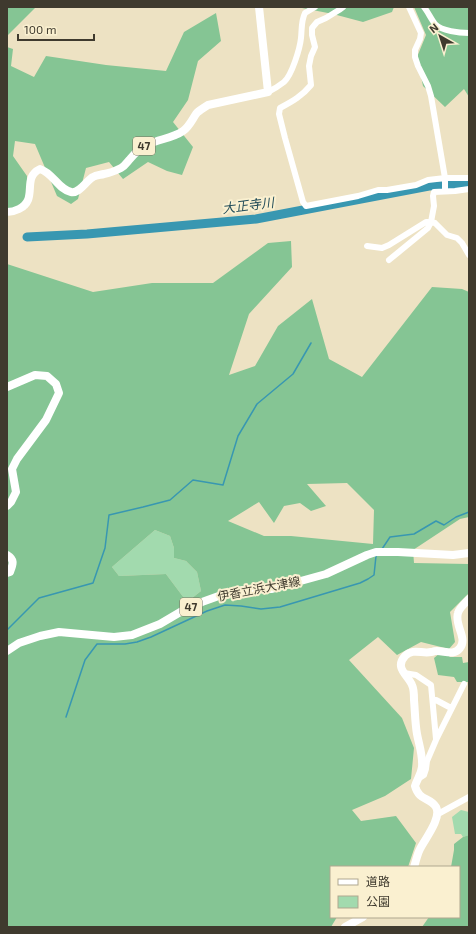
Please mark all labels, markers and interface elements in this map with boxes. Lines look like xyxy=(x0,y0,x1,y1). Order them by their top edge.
scale bar xyxy=(18,16,94,42)
north arrow xyxy=(420,16,460,56)
text: N xyxy=(426,20,441,35)
text: 100 m xyxy=(24,22,56,36)
road number: 47 xyxy=(133,137,155,155)
water label: 大正寺川 xyxy=(221,194,277,216)
street label: 伊香立浜大津線 xyxy=(216,573,301,603)
road number: 47 xyxy=(180,598,202,616)
legend xyxy=(330,866,460,918)
text: 道路 xyxy=(366,874,390,888)
text: 公園 xyxy=(366,894,390,908)

